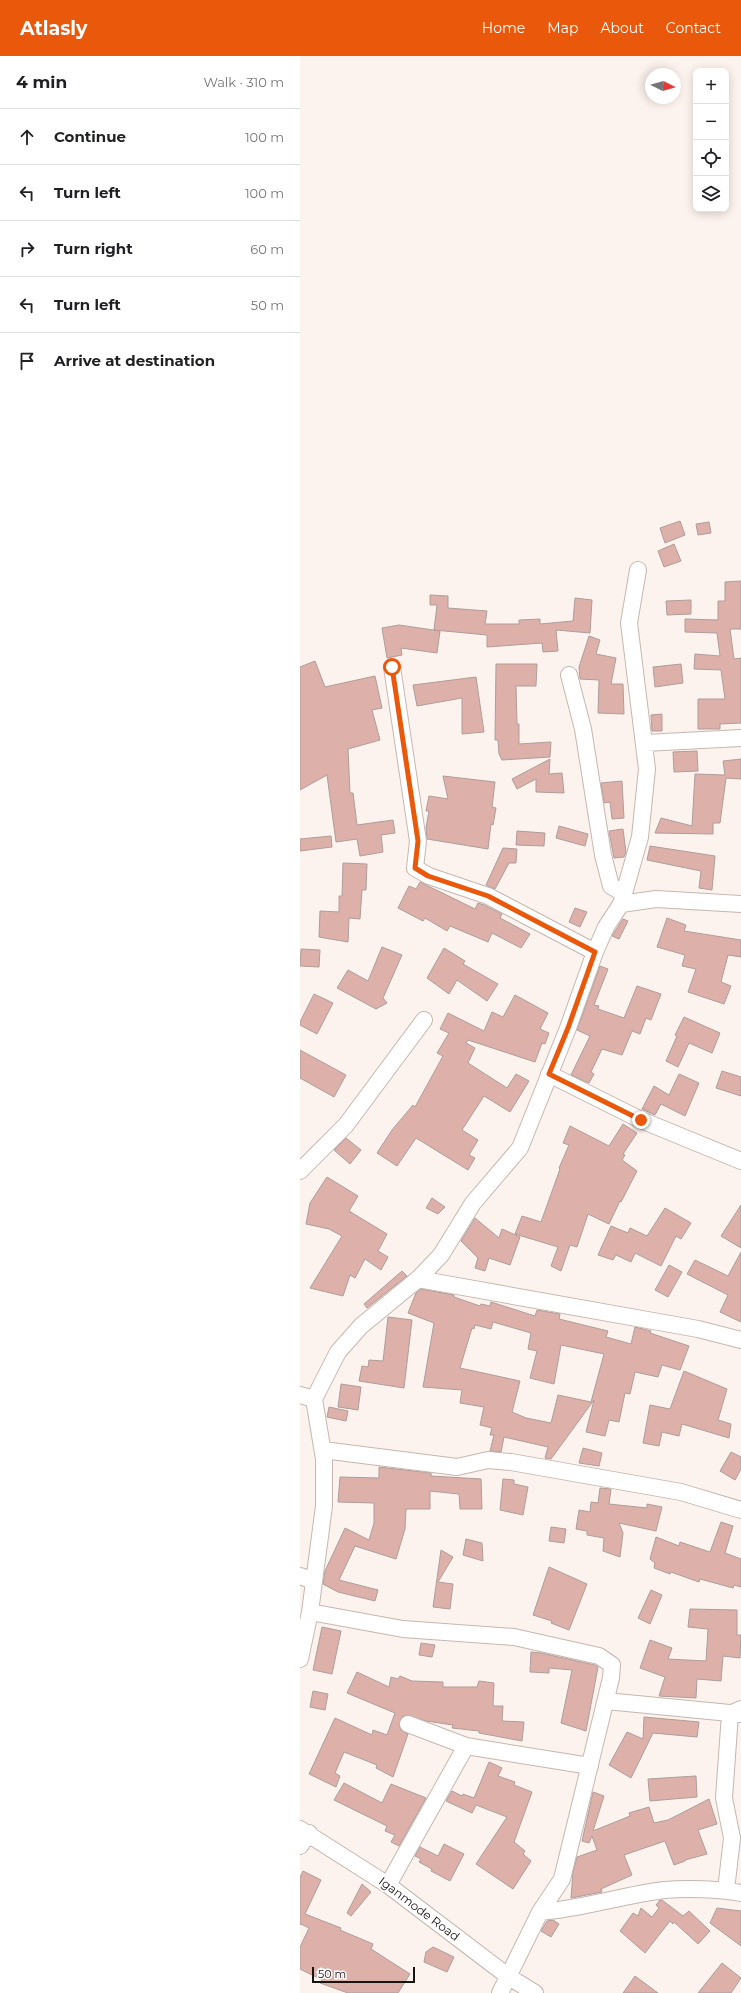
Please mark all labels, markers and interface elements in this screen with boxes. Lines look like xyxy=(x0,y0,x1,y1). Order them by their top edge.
text: Atlasly xyxy=(20,17,87,40)
text: Home xyxy=(482,19,525,37)
text: Map xyxy=(547,19,578,37)
text: About xyxy=(600,19,644,37)
text: Contact xyxy=(666,19,721,37)
north arrow xyxy=(645,68,681,104)
map controls xyxy=(693,68,729,212)
button: + xyxy=(693,68,729,104)
text: 4 min xyxy=(16,72,67,92)
text: Walk · 310 m xyxy=(203,74,284,90)
button: − xyxy=(693,104,729,140)
icon: ahead xyxy=(16,126,38,148)
text: Continue xyxy=(54,127,126,146)
text: 100 m xyxy=(245,129,284,145)
button: locate xyxy=(693,140,729,176)
button: layers xyxy=(693,176,729,212)
icon: left xyxy=(16,182,38,204)
text: Turn left xyxy=(54,183,121,202)
text: 100 m xyxy=(245,185,284,201)
icon: right xyxy=(16,238,38,260)
text: Turn right xyxy=(54,239,133,258)
text: 60 m xyxy=(250,241,284,257)
icon: left xyxy=(16,294,38,316)
text: Turn left xyxy=(54,295,121,314)
text: 50 m xyxy=(251,297,284,313)
icon: arrive xyxy=(16,350,38,372)
text: Arrive at destination xyxy=(54,351,215,370)
route start xyxy=(383,658,401,676)
route end xyxy=(632,1111,650,1129)
street label: Iganmode Road xyxy=(376,1873,463,1944)
scale bar xyxy=(312,1965,415,1984)
text: 50 m xyxy=(318,1967,346,1981)

